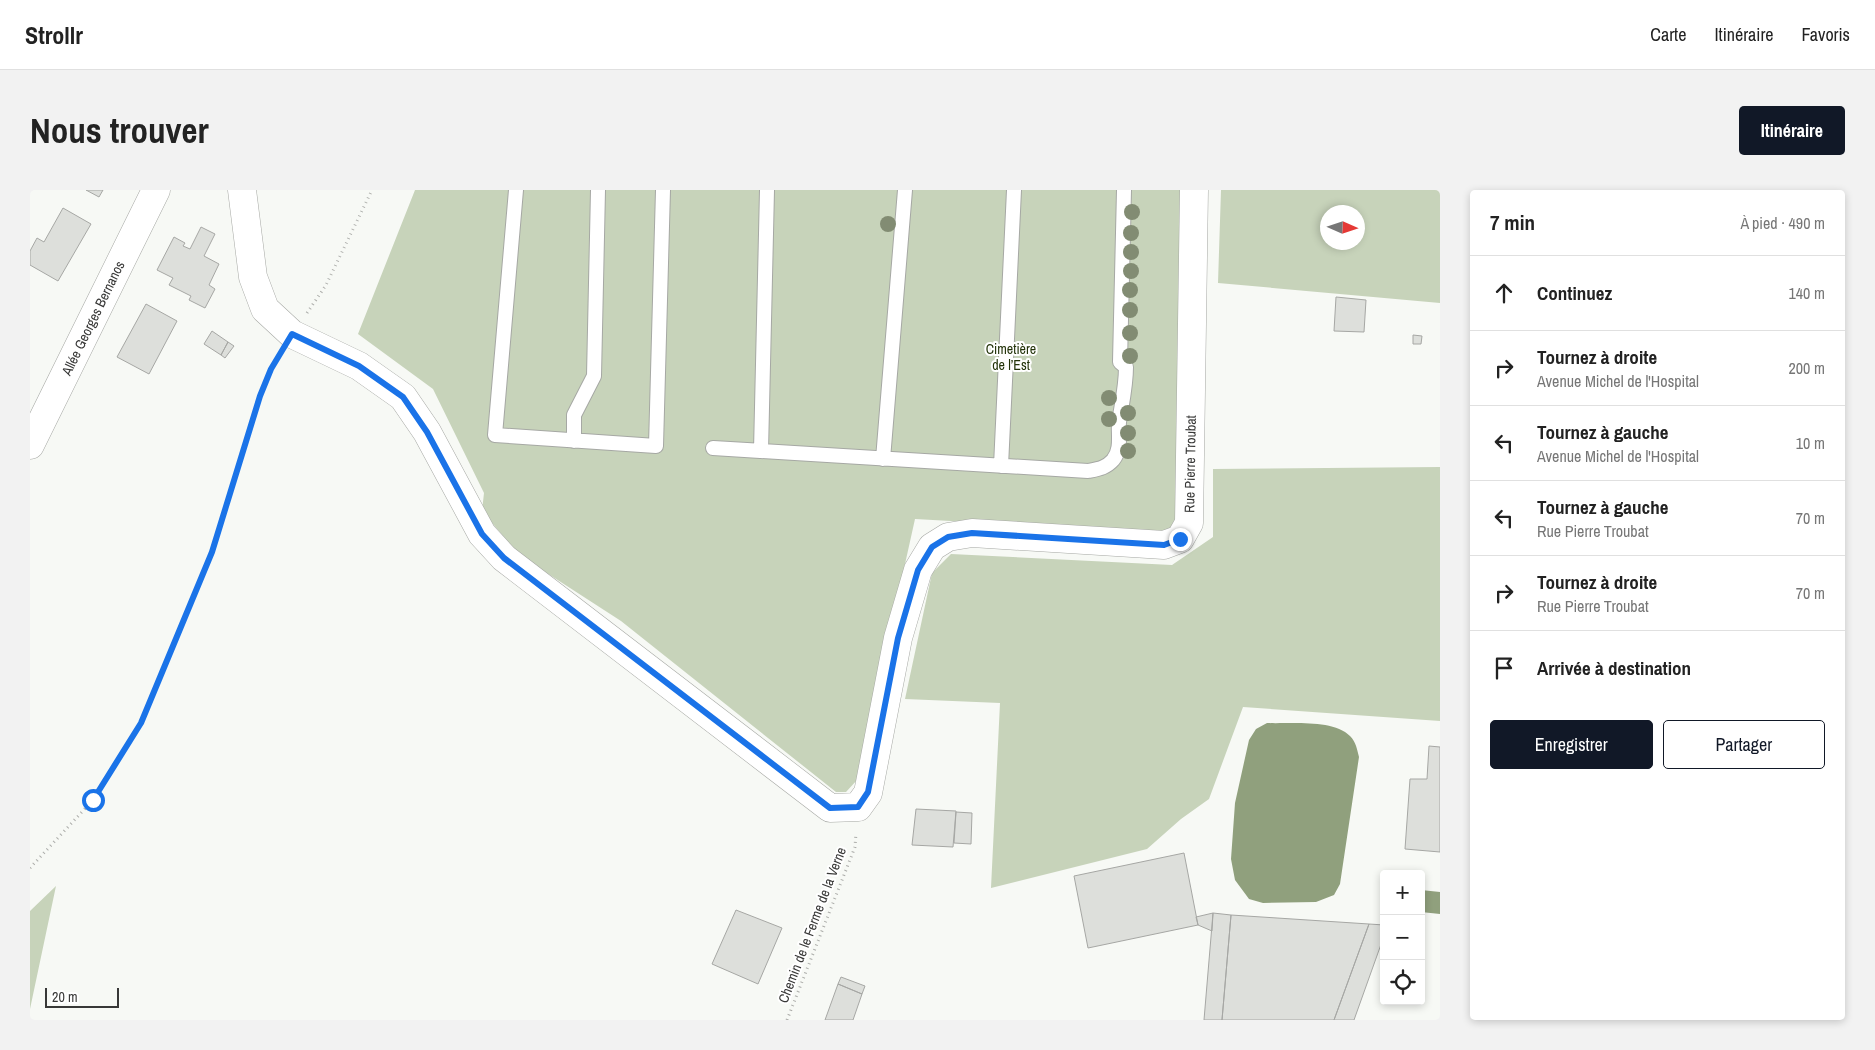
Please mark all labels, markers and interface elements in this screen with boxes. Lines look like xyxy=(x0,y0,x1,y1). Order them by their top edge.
text: Strollr xyxy=(25,19,83,51)
text: Carte xyxy=(1650,22,1686,47)
text: Itinéraire xyxy=(1714,22,1774,47)
text: Favoris xyxy=(1802,22,1850,47)
button: Itinéraire xyxy=(1739,106,1845,155)
text: Nous trouver xyxy=(30,107,209,154)
north arrow xyxy=(1320,205,1365,250)
text: 7 min xyxy=(1490,208,1535,237)
text: À pied · 490 m xyxy=(1740,212,1825,234)
street label: Allée Georges Bernanos xyxy=(57,258,129,379)
icon: ahead xyxy=(1490,279,1518,307)
text: Continuez xyxy=(1537,280,1612,306)
text: 140 m xyxy=(1789,282,1825,304)
park label: Cimetière de l’Est xyxy=(986,340,1036,374)
text: Tournez à droite xyxy=(1537,344,1657,370)
icon: right xyxy=(1490,354,1518,382)
text: 200 m xyxy=(1789,357,1825,379)
text: Avenue Michel de l'Hospital xyxy=(1537,370,1699,392)
street label: Rue Pierre Troubat xyxy=(1180,415,1200,513)
text: Tournez à gauche xyxy=(1537,419,1668,445)
icon: left xyxy=(1490,429,1518,457)
text: 10 m xyxy=(1796,432,1825,454)
text: Avenue Michel de l'Hospital xyxy=(1537,445,1699,467)
text: Tournez à gauche xyxy=(1537,494,1668,520)
icon: left xyxy=(1490,504,1518,532)
text: 70 m xyxy=(1796,507,1825,529)
text: Rue Pierre Troubat xyxy=(1537,520,1649,542)
route end xyxy=(1169,528,1192,551)
text: Tournez à droite xyxy=(1537,569,1657,595)
icon: right xyxy=(1490,579,1518,607)
text: 70 m xyxy=(1796,582,1825,604)
text: Rue Pierre Troubat xyxy=(1537,595,1649,617)
icon: arrive xyxy=(1490,654,1518,682)
text: Arrivée à destination xyxy=(1537,655,1691,681)
button: Enregistrer xyxy=(1490,720,1653,769)
button: Partager xyxy=(1663,720,1825,769)
route start xyxy=(82,789,105,812)
street label: Chemin de le Ferme de la Verne xyxy=(774,845,850,1005)
map controls xyxy=(1380,870,1425,1005)
button: + xyxy=(1380,870,1425,915)
button: − xyxy=(1380,915,1425,960)
button: locate xyxy=(1380,960,1425,1005)
scale bar xyxy=(45,985,119,1008)
text: 20 m xyxy=(52,988,78,1006)

